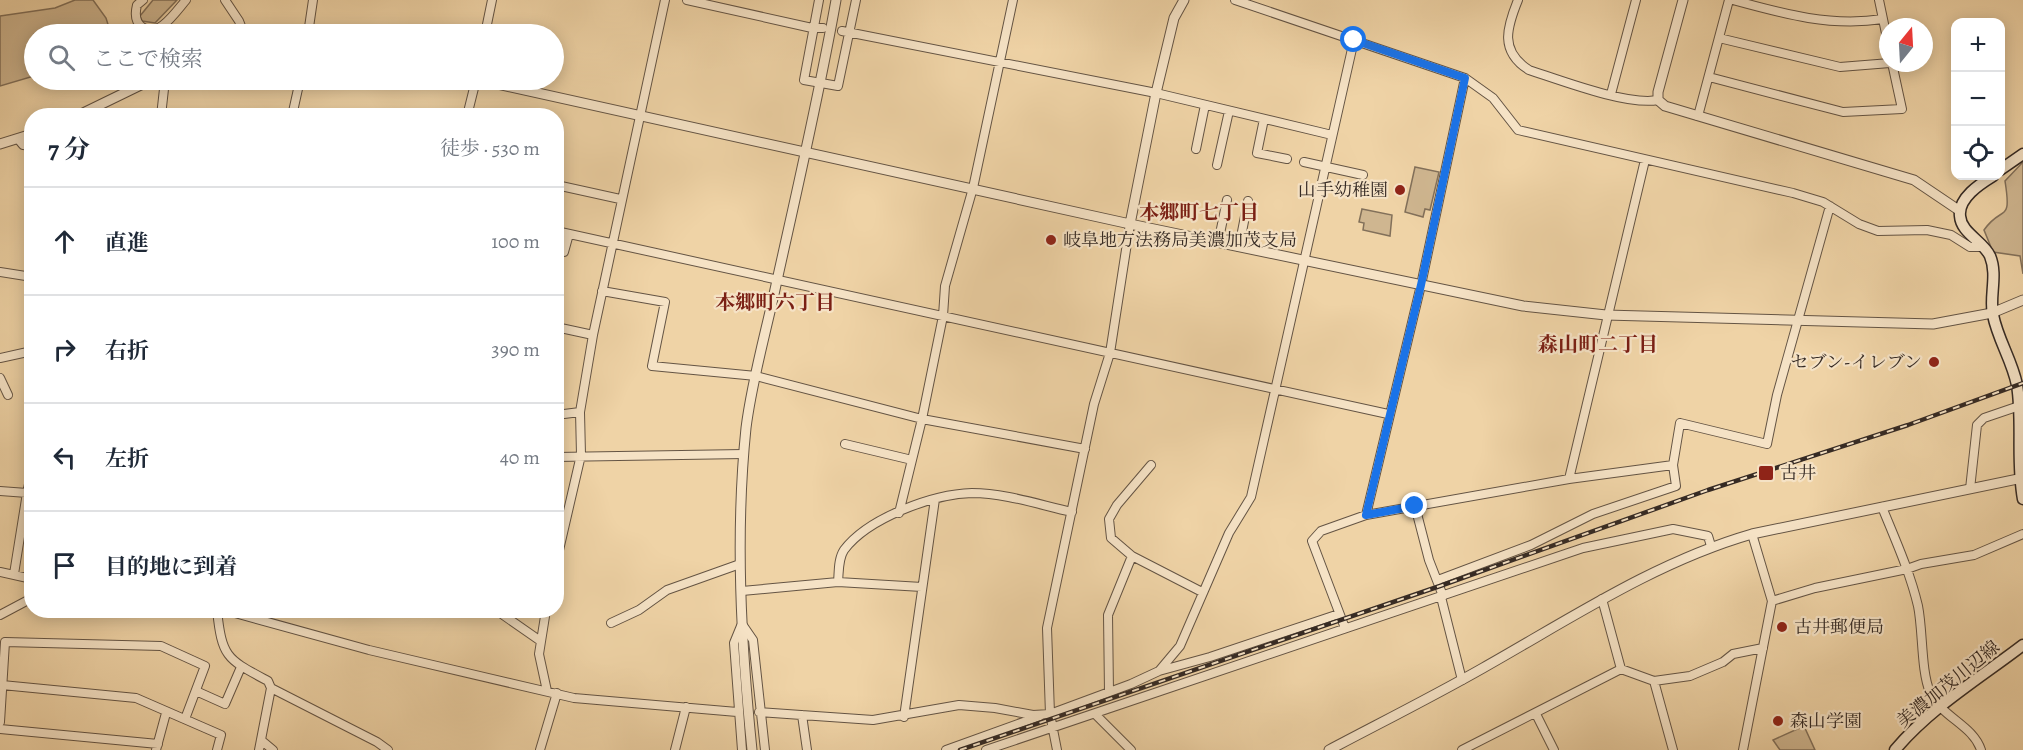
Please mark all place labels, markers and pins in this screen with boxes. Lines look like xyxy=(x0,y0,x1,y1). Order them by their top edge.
place label: 山手幼稚園 xyxy=(1298,178,1388,202)
marker: 山手幼稚園 xyxy=(1393,183,1407,197)
place label: 岐阜地方法務局美濃加茂支局 xyxy=(1063,228,1297,252)
marker: 岐阜地方法務局美濃加茂支局 xyxy=(1044,233,1058,247)
place label: セブン-イレブン xyxy=(1791,350,1922,374)
marker: セブン-イレブン xyxy=(1927,355,1941,369)
place label: 古井 xyxy=(1780,461,1816,485)
marker: 古井 xyxy=(1757,464,1775,482)
place label: 古井郵便局 xyxy=(1794,615,1884,639)
marker: 古井郵便局 xyxy=(1775,620,1789,634)
place label: 森山学園 xyxy=(1790,709,1862,733)
marker: 森山学園 xyxy=(1771,714,1785,728)

